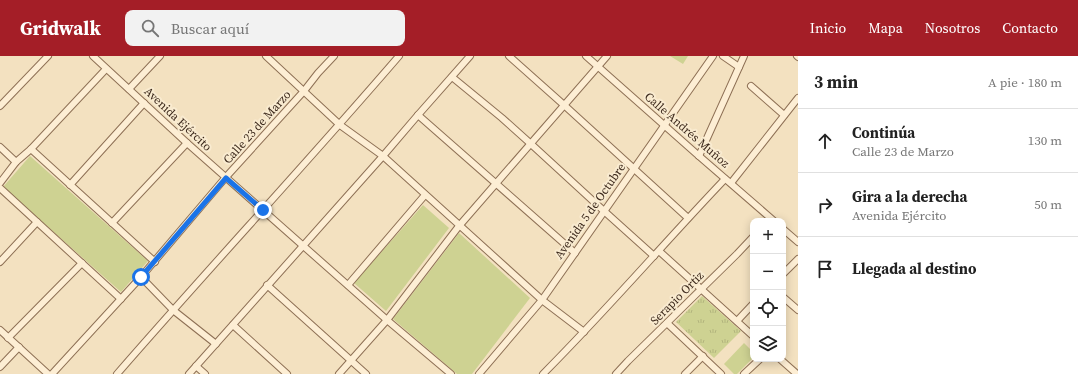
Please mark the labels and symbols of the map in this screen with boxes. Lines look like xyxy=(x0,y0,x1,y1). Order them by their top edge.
street label: Avenida Ejército xyxy=(141,83,216,155)
street label: Calle 23 de Marzo xyxy=(220,86,295,167)
street label: Calle Andrés Muñoz xyxy=(641,89,733,172)
street label: Avenida 5 de Octubre xyxy=(551,160,629,262)
route end xyxy=(254,201,272,219)
street label: Serapio Ortiz xyxy=(647,267,708,328)
route start xyxy=(132,268,150,286)

